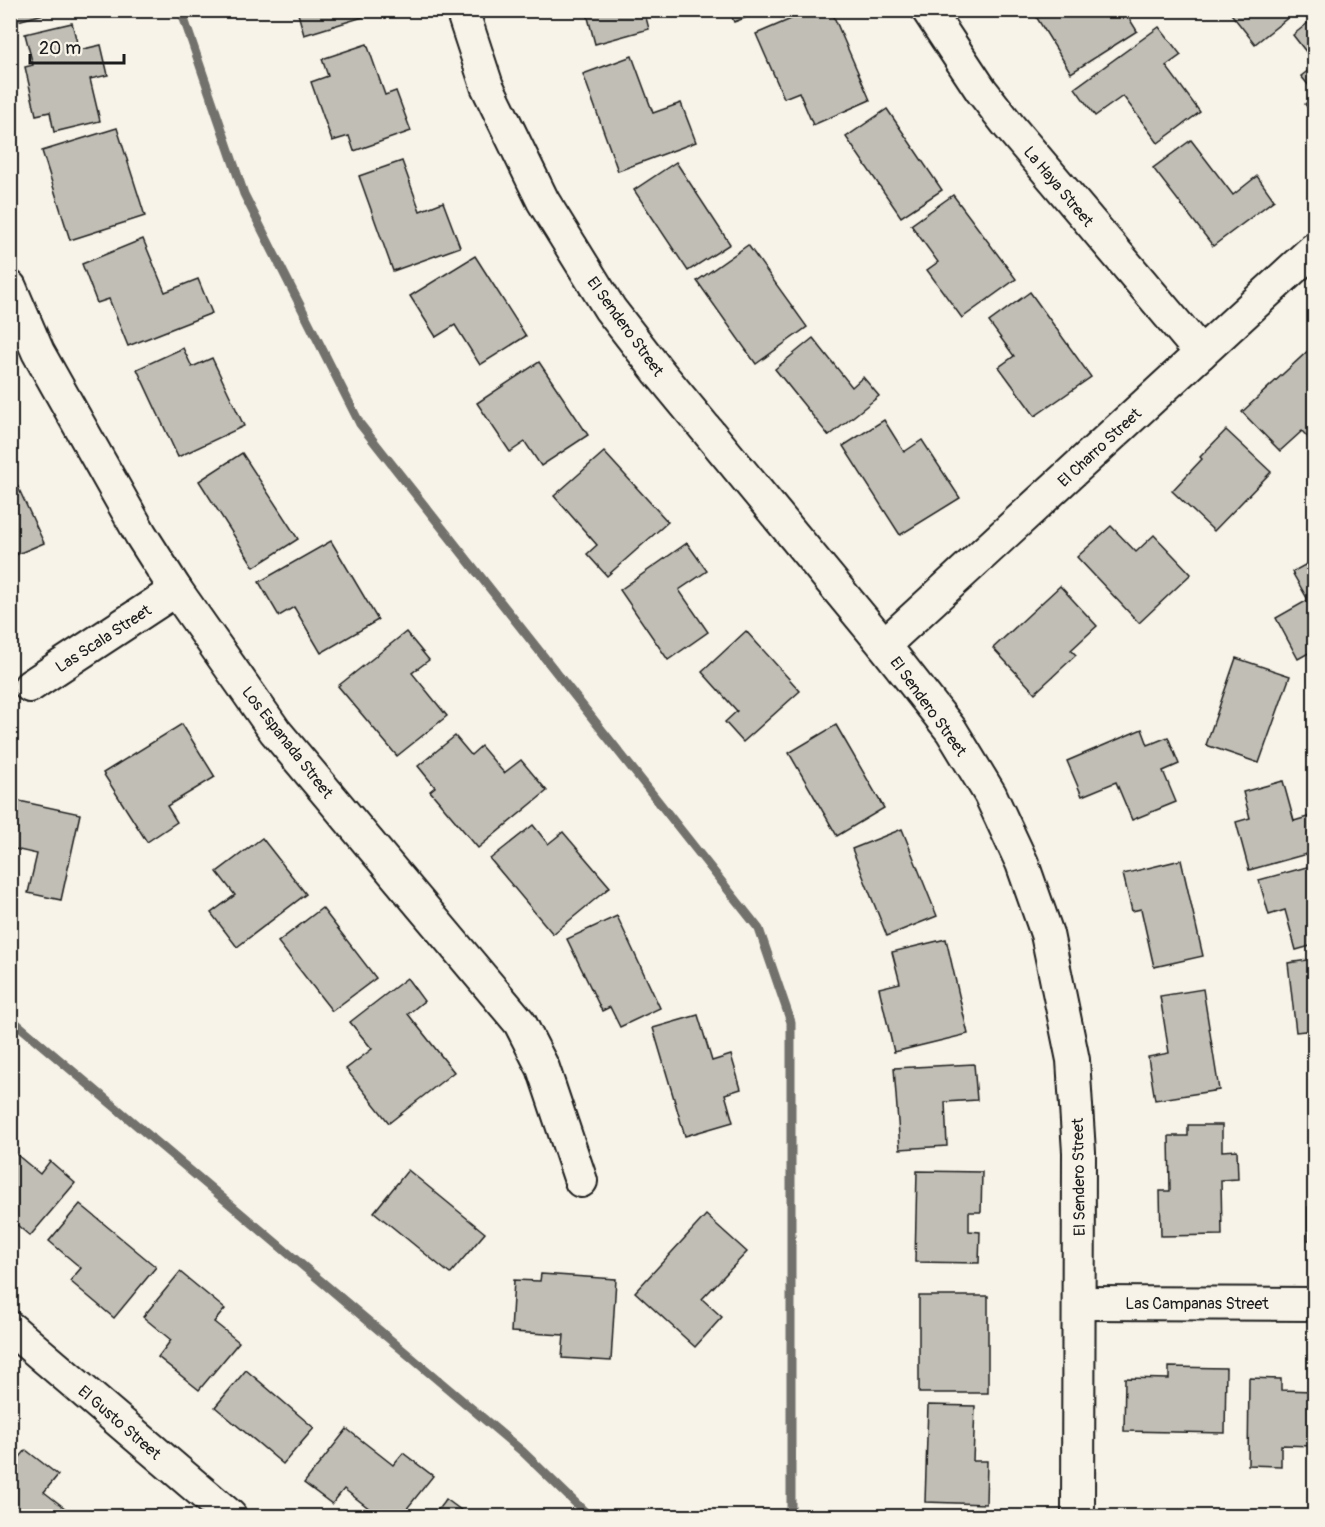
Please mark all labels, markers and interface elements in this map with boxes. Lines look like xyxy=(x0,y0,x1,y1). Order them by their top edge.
scale bar xyxy=(30,27,124,65)
text: 20 m xyxy=(39,37,81,60)
street label: La Haya Street xyxy=(1019,142,1098,231)
street label: El Sendero Street xyxy=(582,273,668,381)
street label: El Charro Street xyxy=(1054,404,1146,492)
street label: Las Scala Street xyxy=(52,600,156,677)
street label: El Sendero Street xyxy=(885,653,971,761)
street label: Los Espanada Street xyxy=(237,683,338,803)
street label: El Sendero Street xyxy=(1068,1117,1090,1236)
street label: Las Campanas Street xyxy=(1125,1294,1269,1314)
street label: El Gusto Street xyxy=(74,1381,165,1465)

